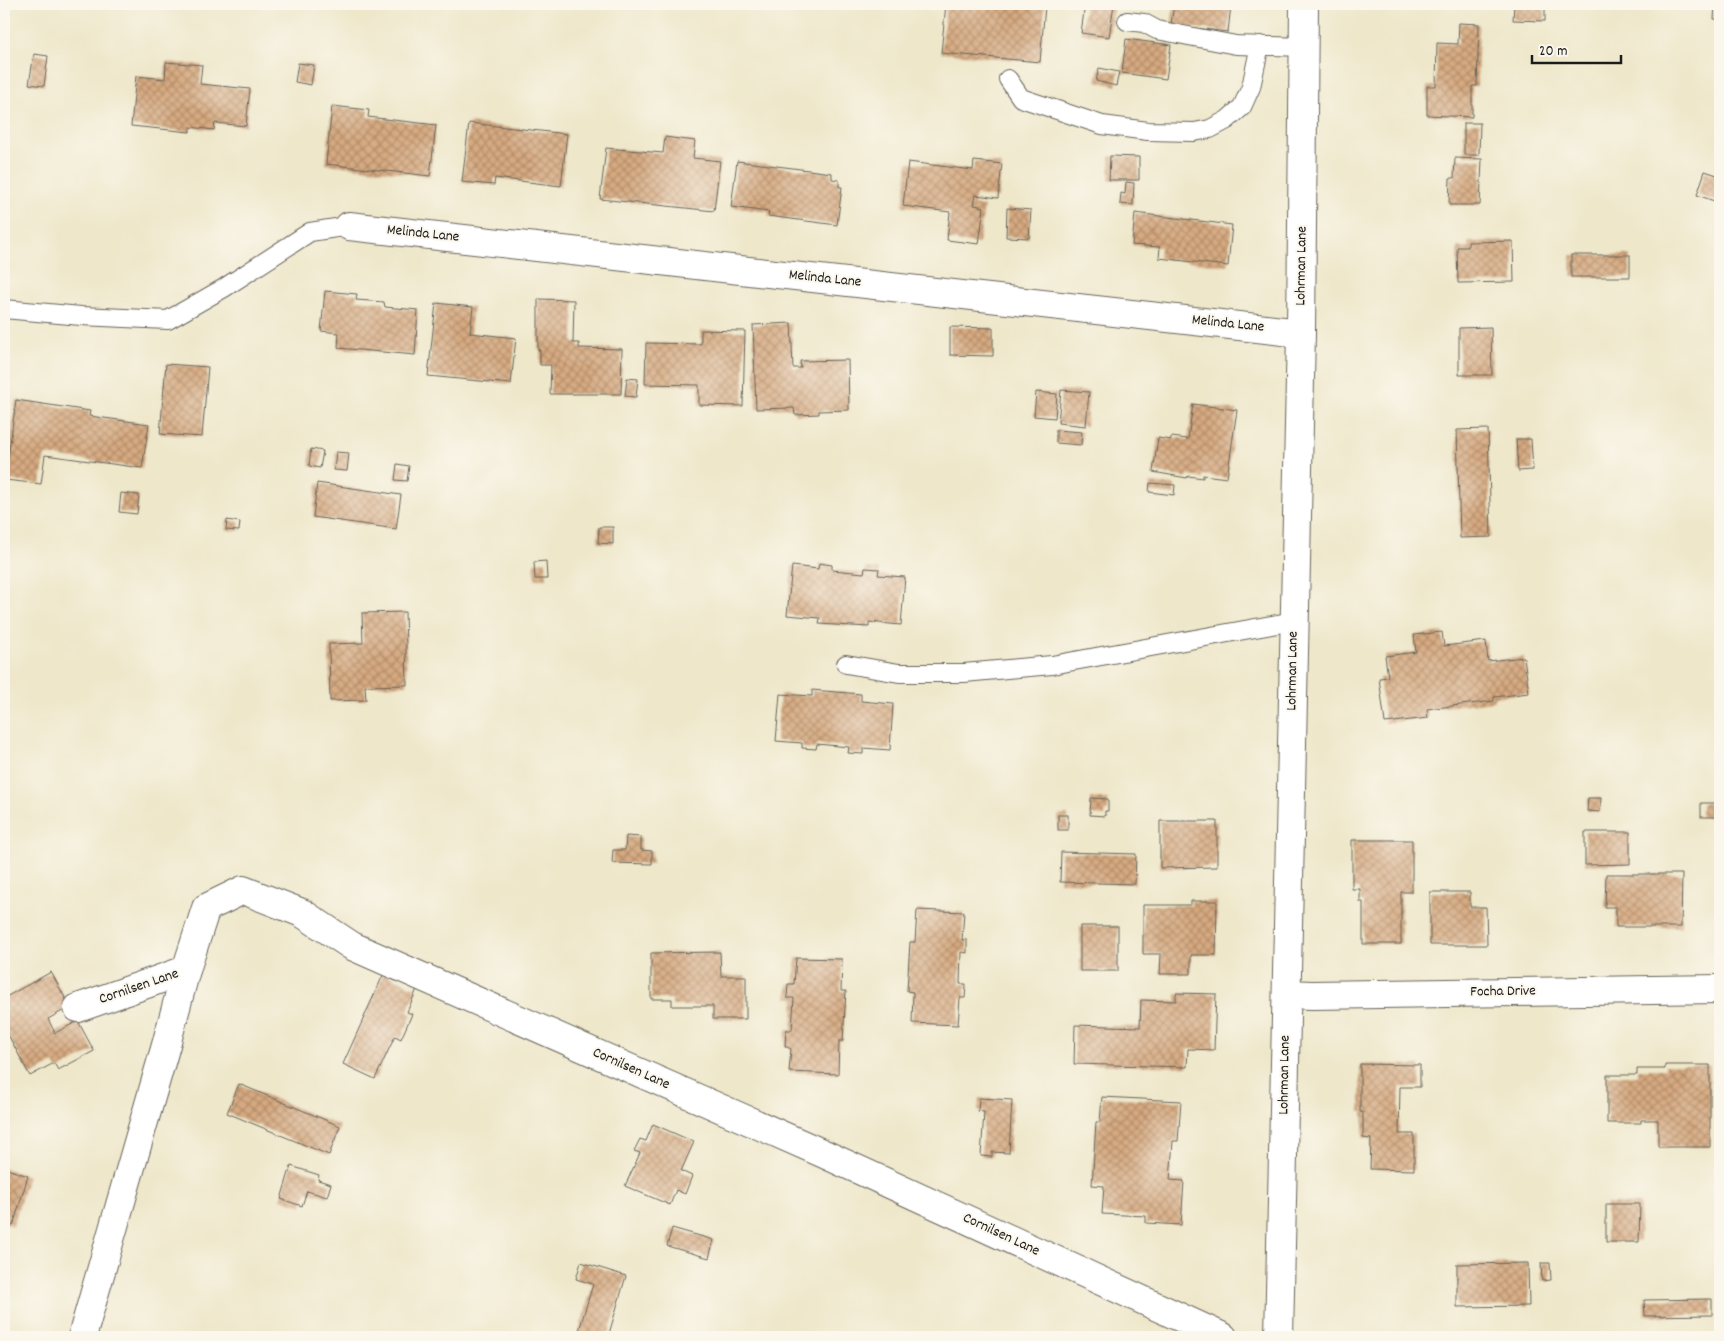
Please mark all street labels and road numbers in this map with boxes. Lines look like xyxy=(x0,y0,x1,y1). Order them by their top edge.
street label: Melinda Lane xyxy=(386,219,461,249)
street label: Lohrman Lane xyxy=(1290,226,1314,306)
street label: Melinda Lane xyxy=(788,264,863,294)
street label: Melinda Lane xyxy=(1191,309,1266,339)
street label: Lohrman Lane xyxy=(1281,631,1305,711)
street label: Cornilsen Lane xyxy=(96,963,182,1011)
street label: Focha Drive xyxy=(1470,980,1536,1004)
street label: Lohrman Lane xyxy=(1273,1035,1297,1115)
street label: Cornilsen Lane xyxy=(589,1042,674,1096)
street label: Cornilsen Lane xyxy=(959,1208,1044,1263)

